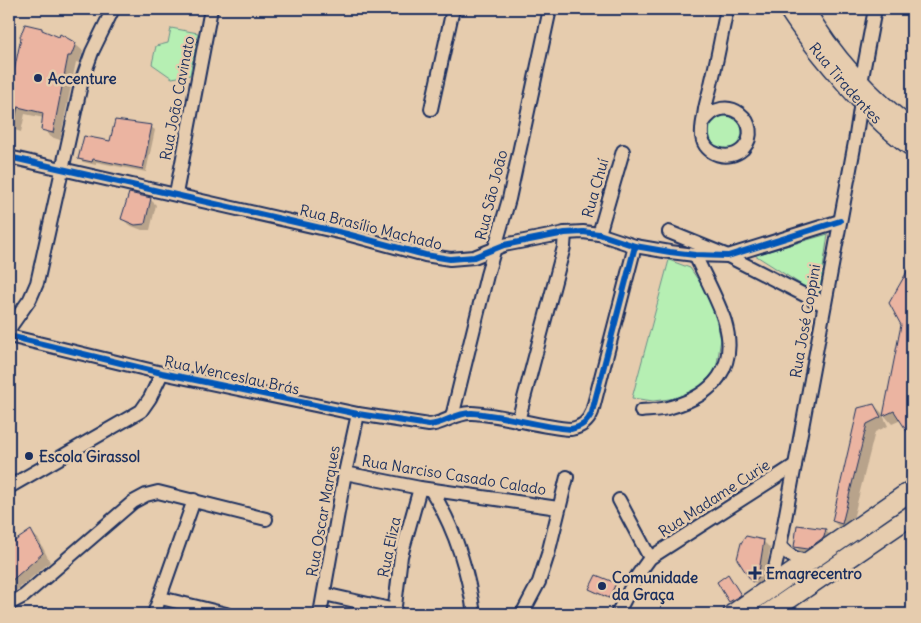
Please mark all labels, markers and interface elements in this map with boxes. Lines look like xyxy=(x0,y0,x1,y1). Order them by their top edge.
street label: Rua João Cavinato xyxy=(156,34,198,162)
street label: Rua Tiradentes xyxy=(806,38,886,127)
place label: Accenture xyxy=(48,69,117,88)
marker: Accenture xyxy=(32,72,44,84)
street label: Rua São João xyxy=(471,148,511,242)
street label: Rua Chuí xyxy=(577,156,613,220)
street label: Rua Brasílio Machado xyxy=(298,200,444,254)
street label: Rua José Coppini xyxy=(786,263,824,379)
street label: Rua Wenceslau Brás xyxy=(163,351,302,399)
street label: Rua Oscar Marques xyxy=(302,444,344,578)
place label: Escola Girassol xyxy=(39,447,140,466)
marker: Escola Girassol xyxy=(23,450,35,462)
street label: Rua Narciso Casado Calado xyxy=(360,451,548,499)
street label: Rua Madame Curie xyxy=(655,455,773,541)
street label: Rua Eliza xyxy=(373,515,405,579)
place label: Emagrecentro xyxy=(766,564,863,584)
marker: Emagrecentro xyxy=(748,566,762,580)
place label: Comunidade da Graça xyxy=(612,568,698,605)
marker: Comunidade da Graça xyxy=(596,580,608,592)

